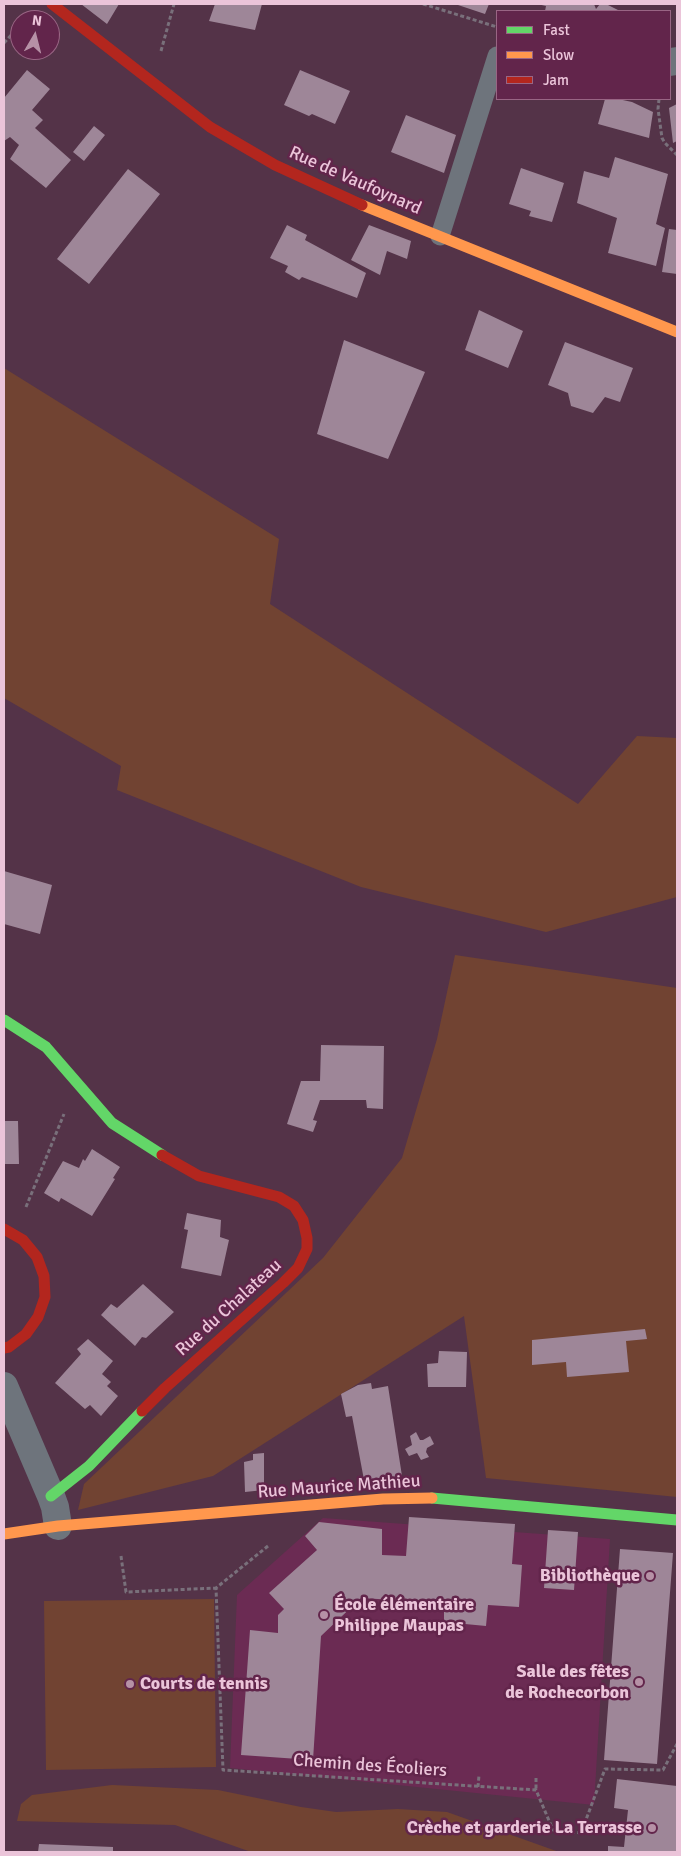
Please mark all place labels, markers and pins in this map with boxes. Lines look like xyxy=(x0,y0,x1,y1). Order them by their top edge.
place label: Bibliothèque xyxy=(540,1565,640,1587)
marker: Bibliothèque xyxy=(644,1570,656,1582)
place label: École élémentaire Philippe Maupas xyxy=(334,1594,474,1636)
marker: École élémentaire Philippe Maupas xyxy=(318,1609,330,1621)
place label: Salle des fêtes de Rochecorbon xyxy=(505,1661,629,1704)
place label: Courts de tennis xyxy=(140,1673,268,1695)
marker: Salle des fêtes de Rochecorbon xyxy=(633,1676,645,1688)
marker: Courts de tennis xyxy=(124,1678,136,1690)
place label: Crèche et garderie La Terrasse xyxy=(407,1817,642,1839)
marker: Crèche et garderie La Terrasse xyxy=(646,1822,658,1834)

